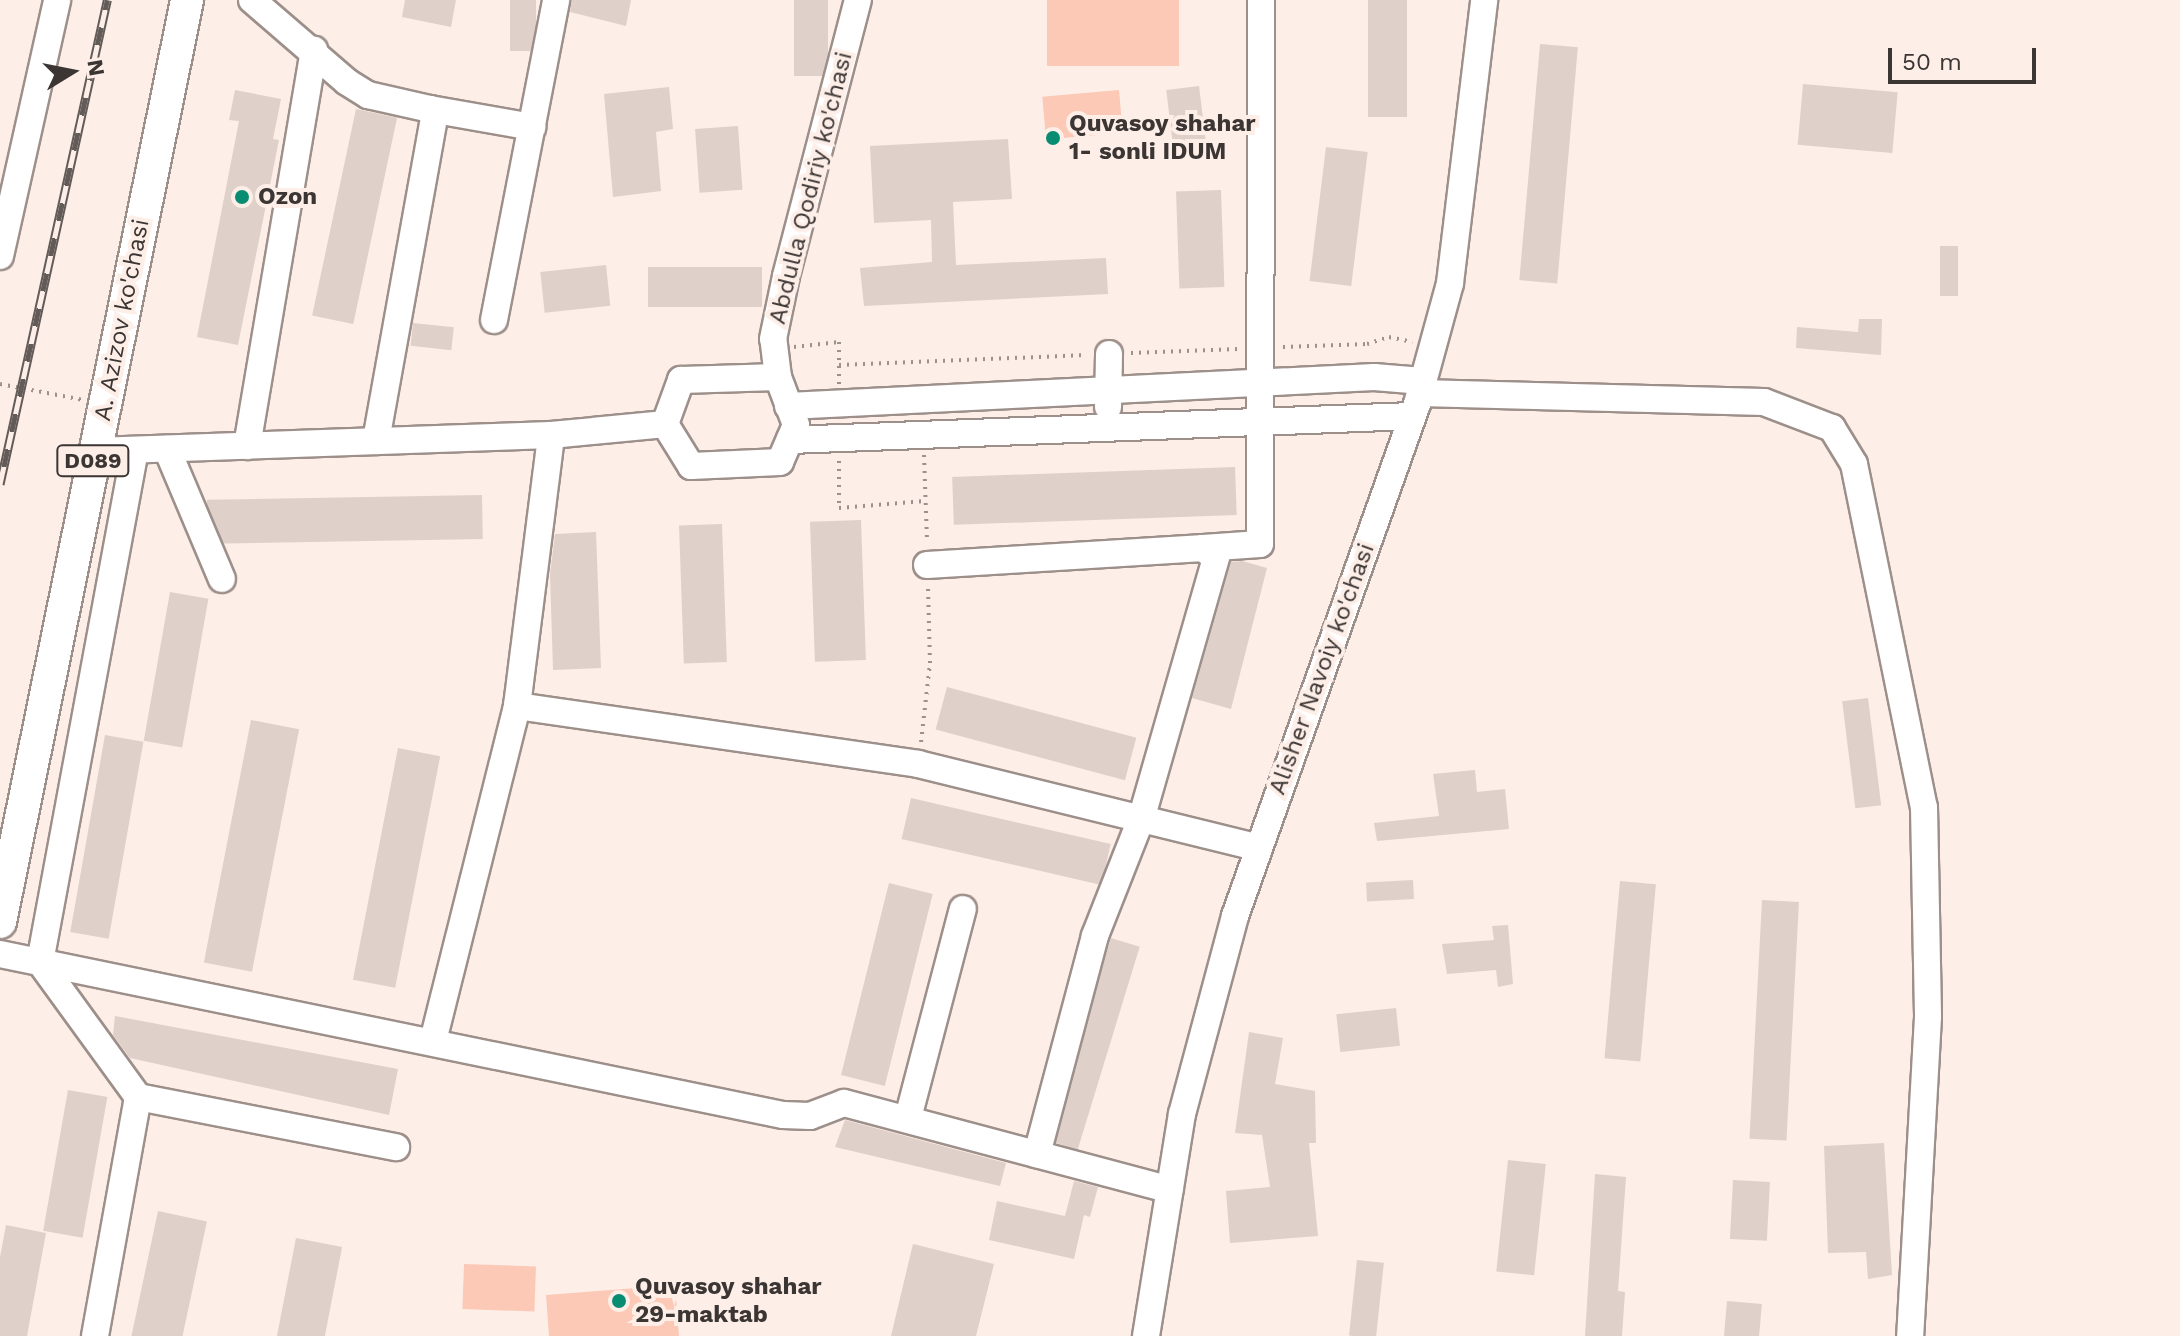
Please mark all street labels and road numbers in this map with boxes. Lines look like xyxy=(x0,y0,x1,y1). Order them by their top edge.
street label: Abdulla Qodiriy ko'chasi xyxy=(763,48,859,328)
street label: A. Azizov ko'chasi xyxy=(88,216,156,424)
road number: D089 xyxy=(55,443,131,479)
street label: Alisher Navoiy ko'chasi xyxy=(1263,539,1381,799)

